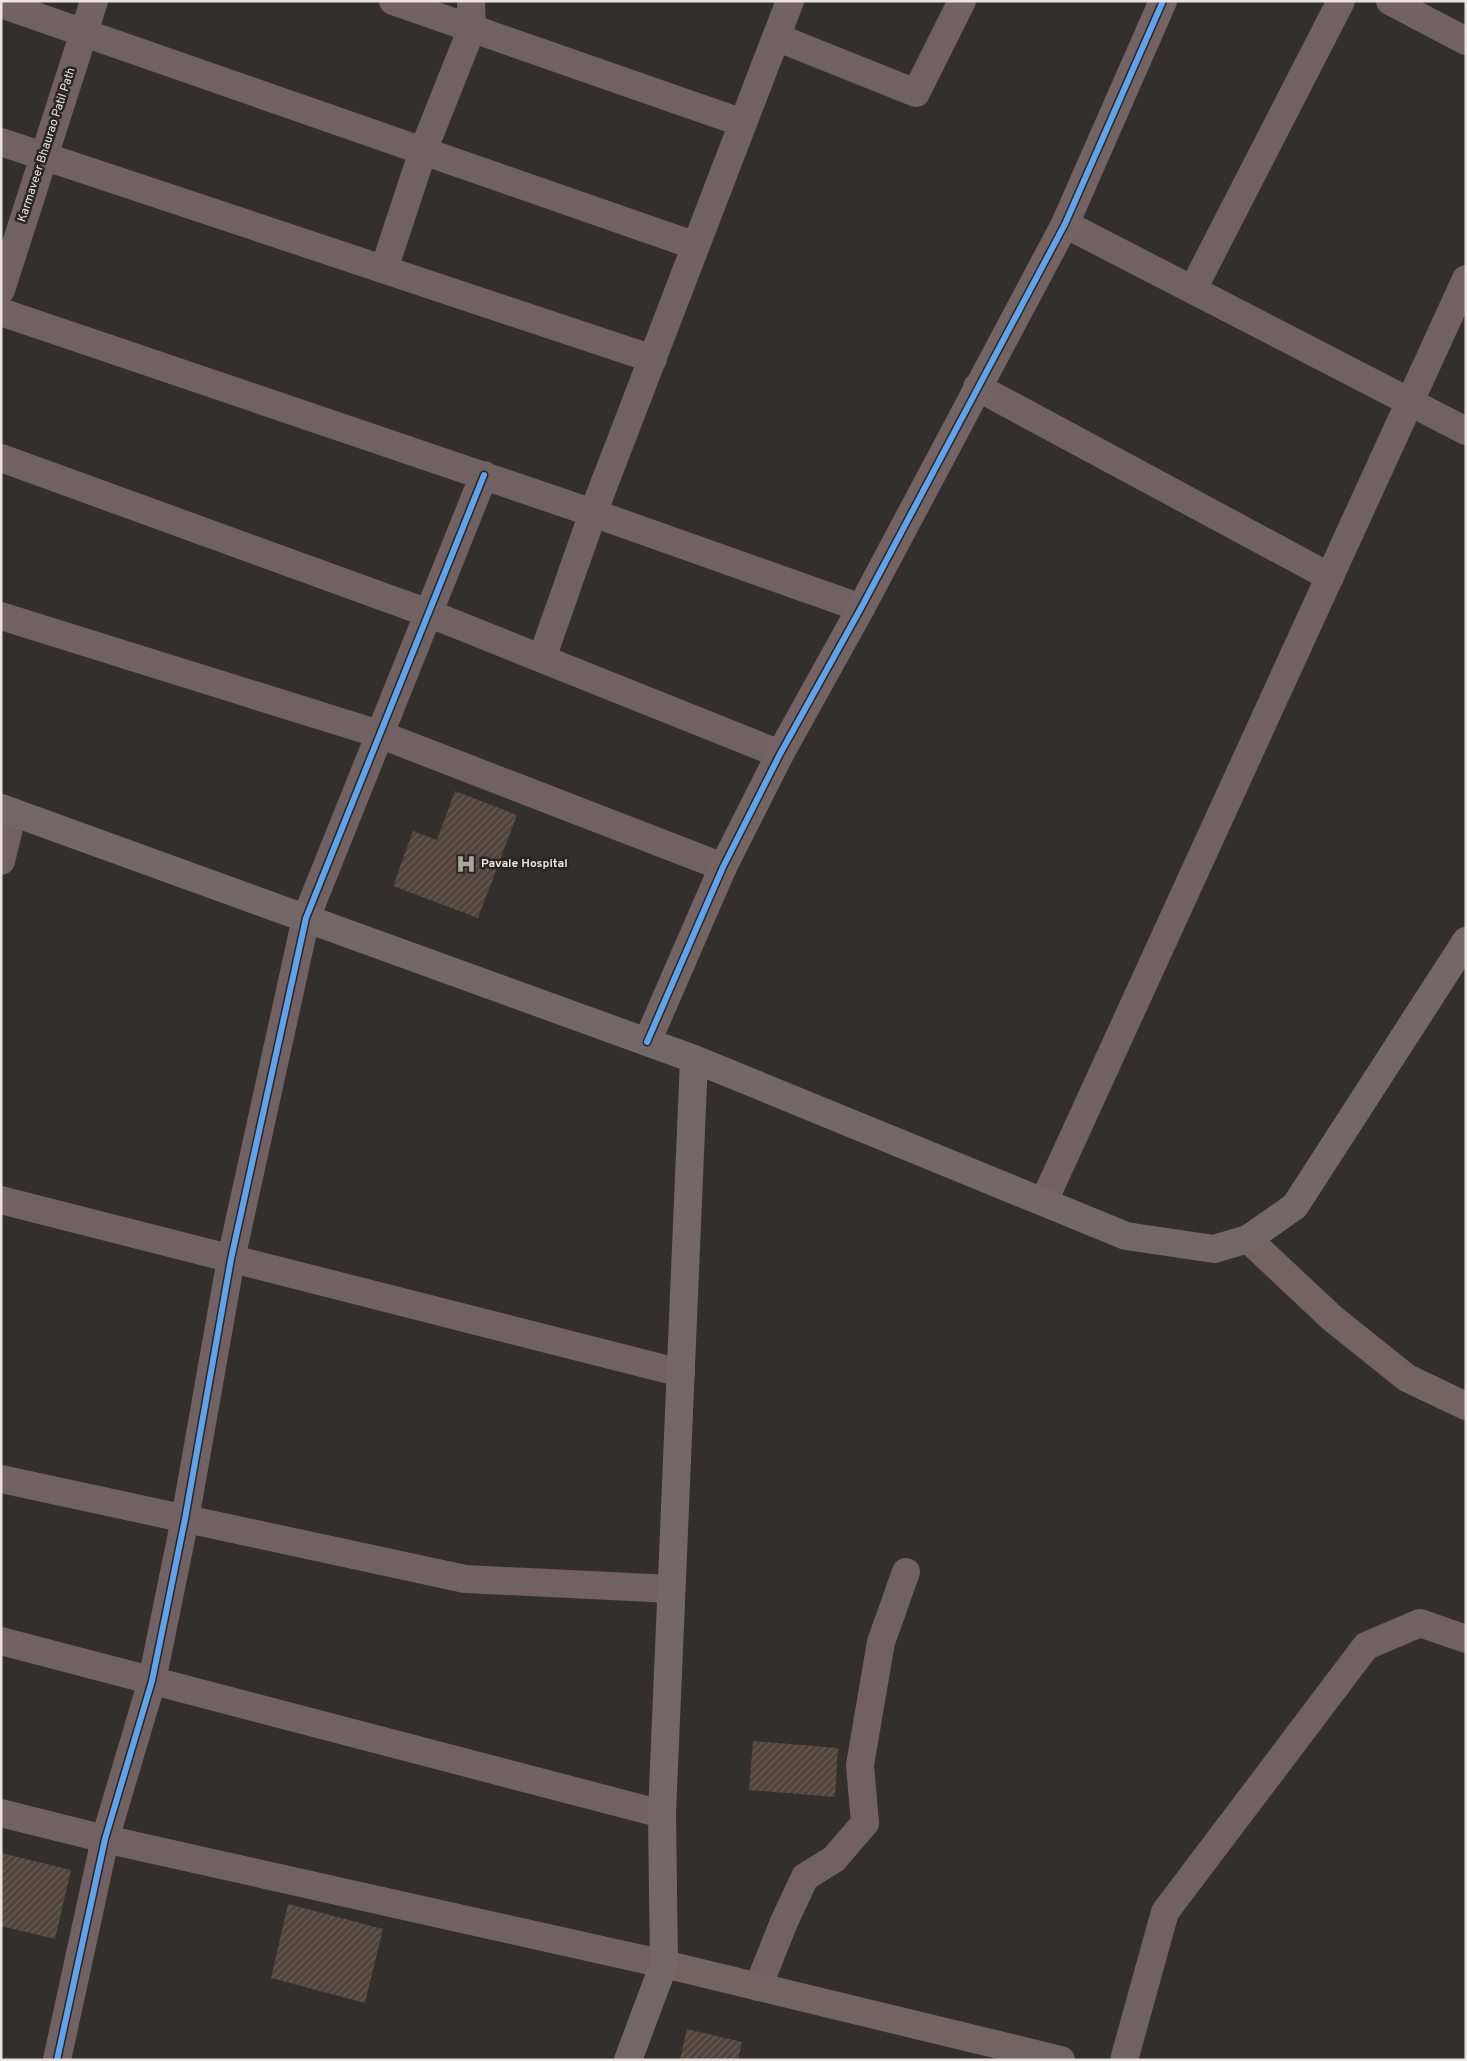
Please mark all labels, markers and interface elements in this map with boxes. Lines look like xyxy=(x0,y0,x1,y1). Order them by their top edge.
street label: Karmaveer Bhaurao Patil Path xyxy=(14,66,80,224)
hospital icon: Pavale Hospital xyxy=(455,853,477,875)
place label: Pavale Hospital xyxy=(481,856,568,872)

